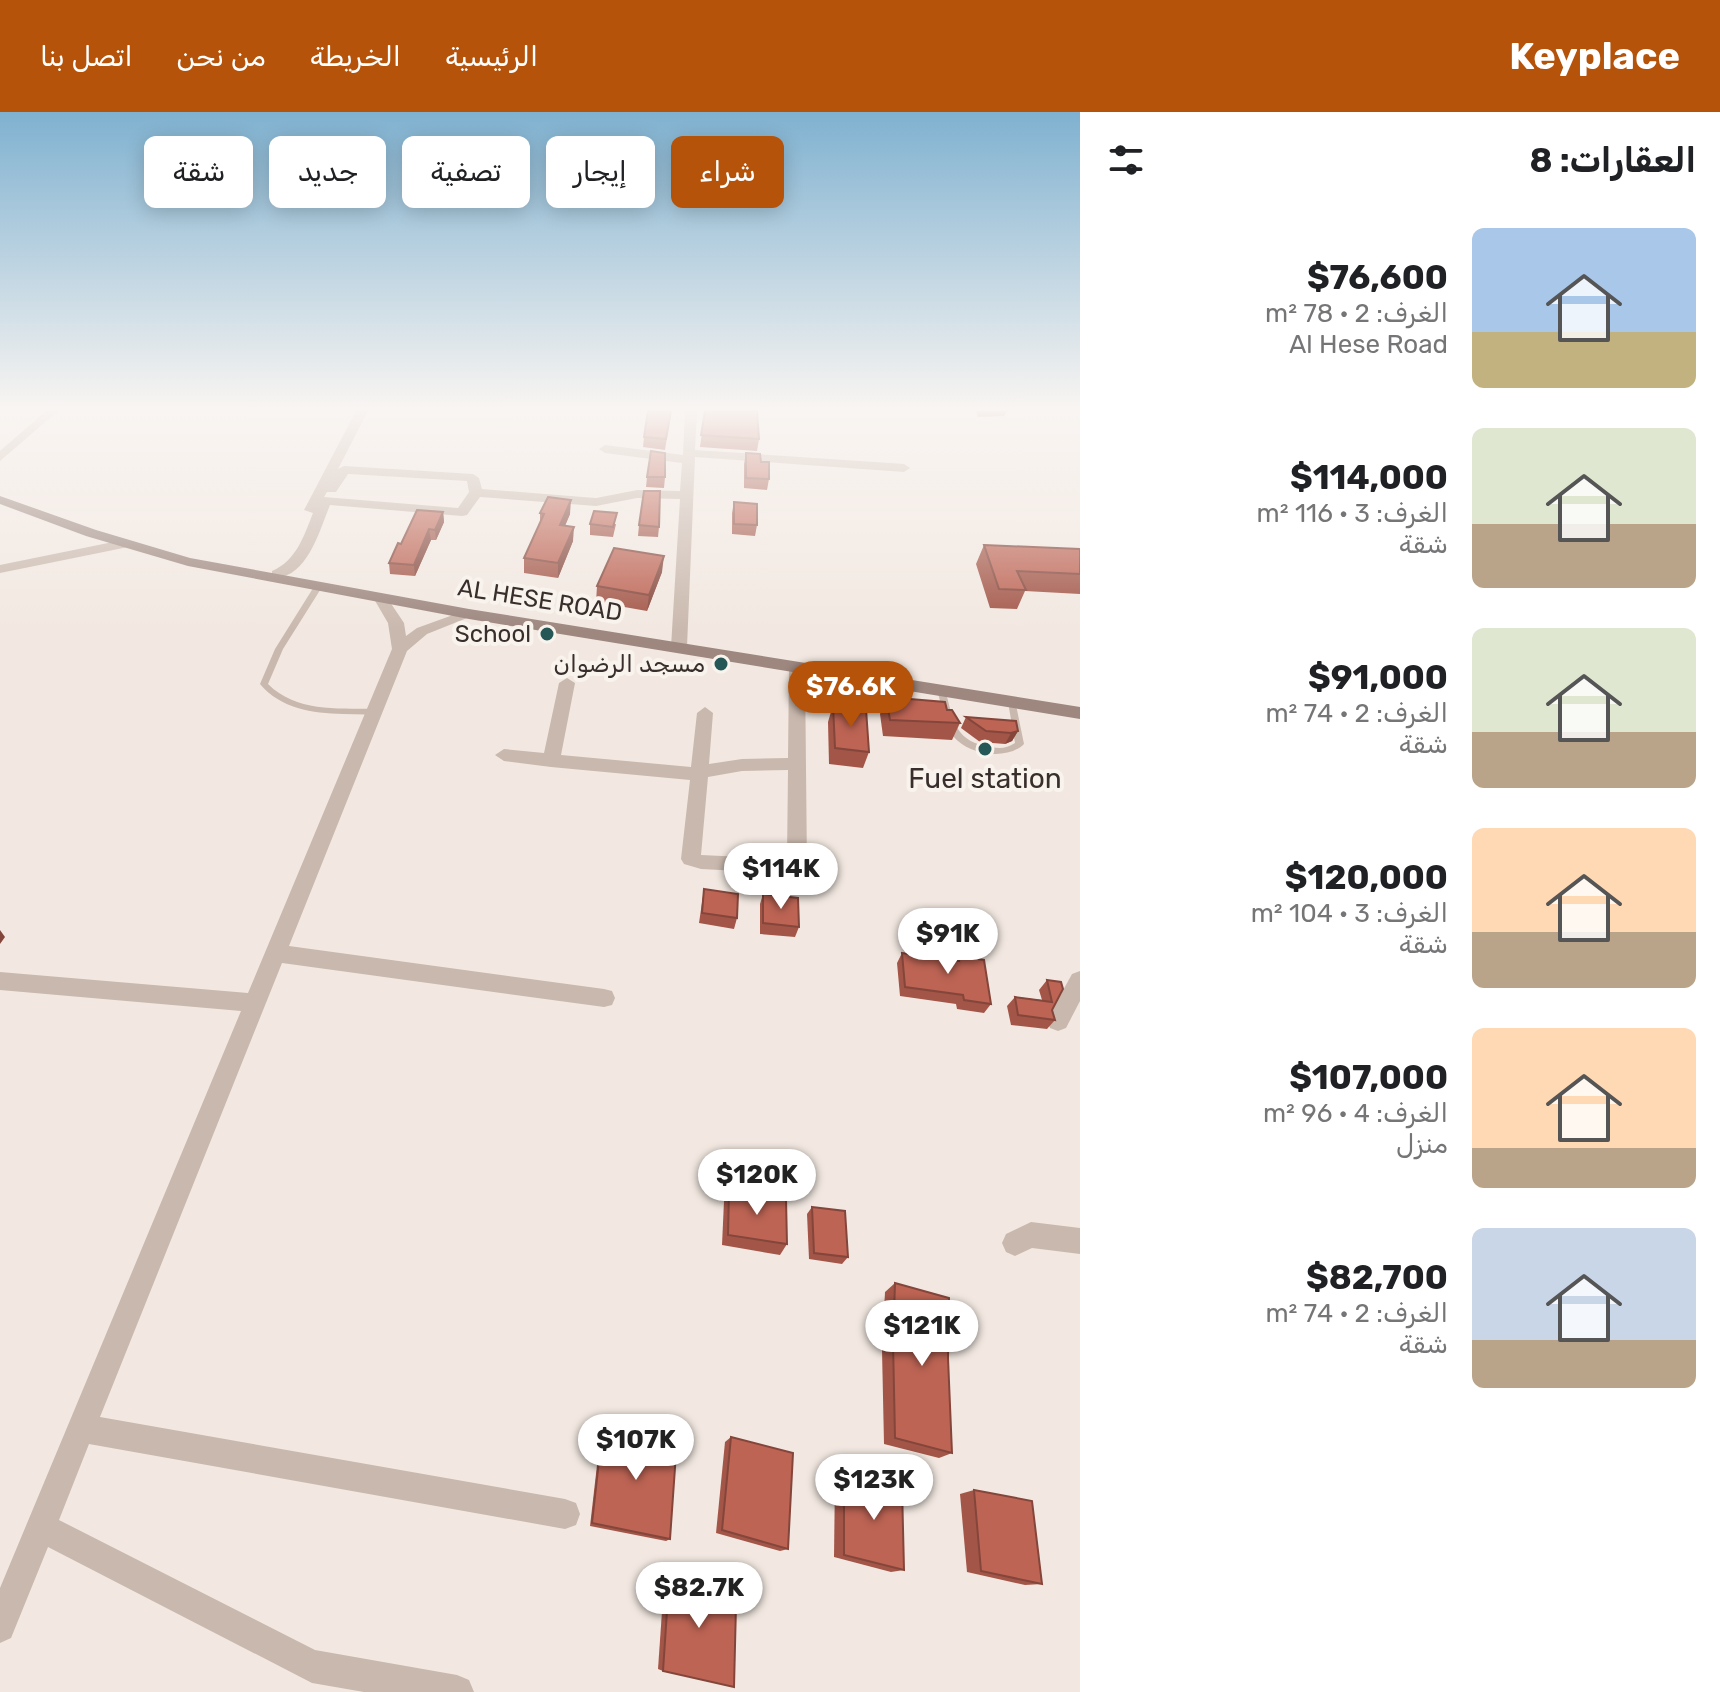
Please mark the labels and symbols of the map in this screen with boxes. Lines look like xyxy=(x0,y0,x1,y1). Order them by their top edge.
street label: AL HESE ROAD xyxy=(456,573,624,627)
place label: School xyxy=(455,620,531,648)
marker: School xyxy=(538,625,556,643)
place label: مسجد الرضوان xyxy=(554,650,705,678)
marker: مسجد الرضوان xyxy=(712,655,730,673)
pin: $76.6K xyxy=(786,661,916,729)
marker: Fuel station xyxy=(976,740,994,758)
place label: Fuel station xyxy=(908,762,1062,795)
pin: $114K xyxy=(725,843,837,911)
pin: $91K xyxy=(901,908,995,976)
pin: $120K xyxy=(701,1149,813,1217)
pin: $121K xyxy=(866,1300,978,1368)
pin: $107K xyxy=(580,1414,692,1482)
pin: $123K xyxy=(818,1454,930,1522)
pin: $82.7K xyxy=(634,1562,764,1630)

